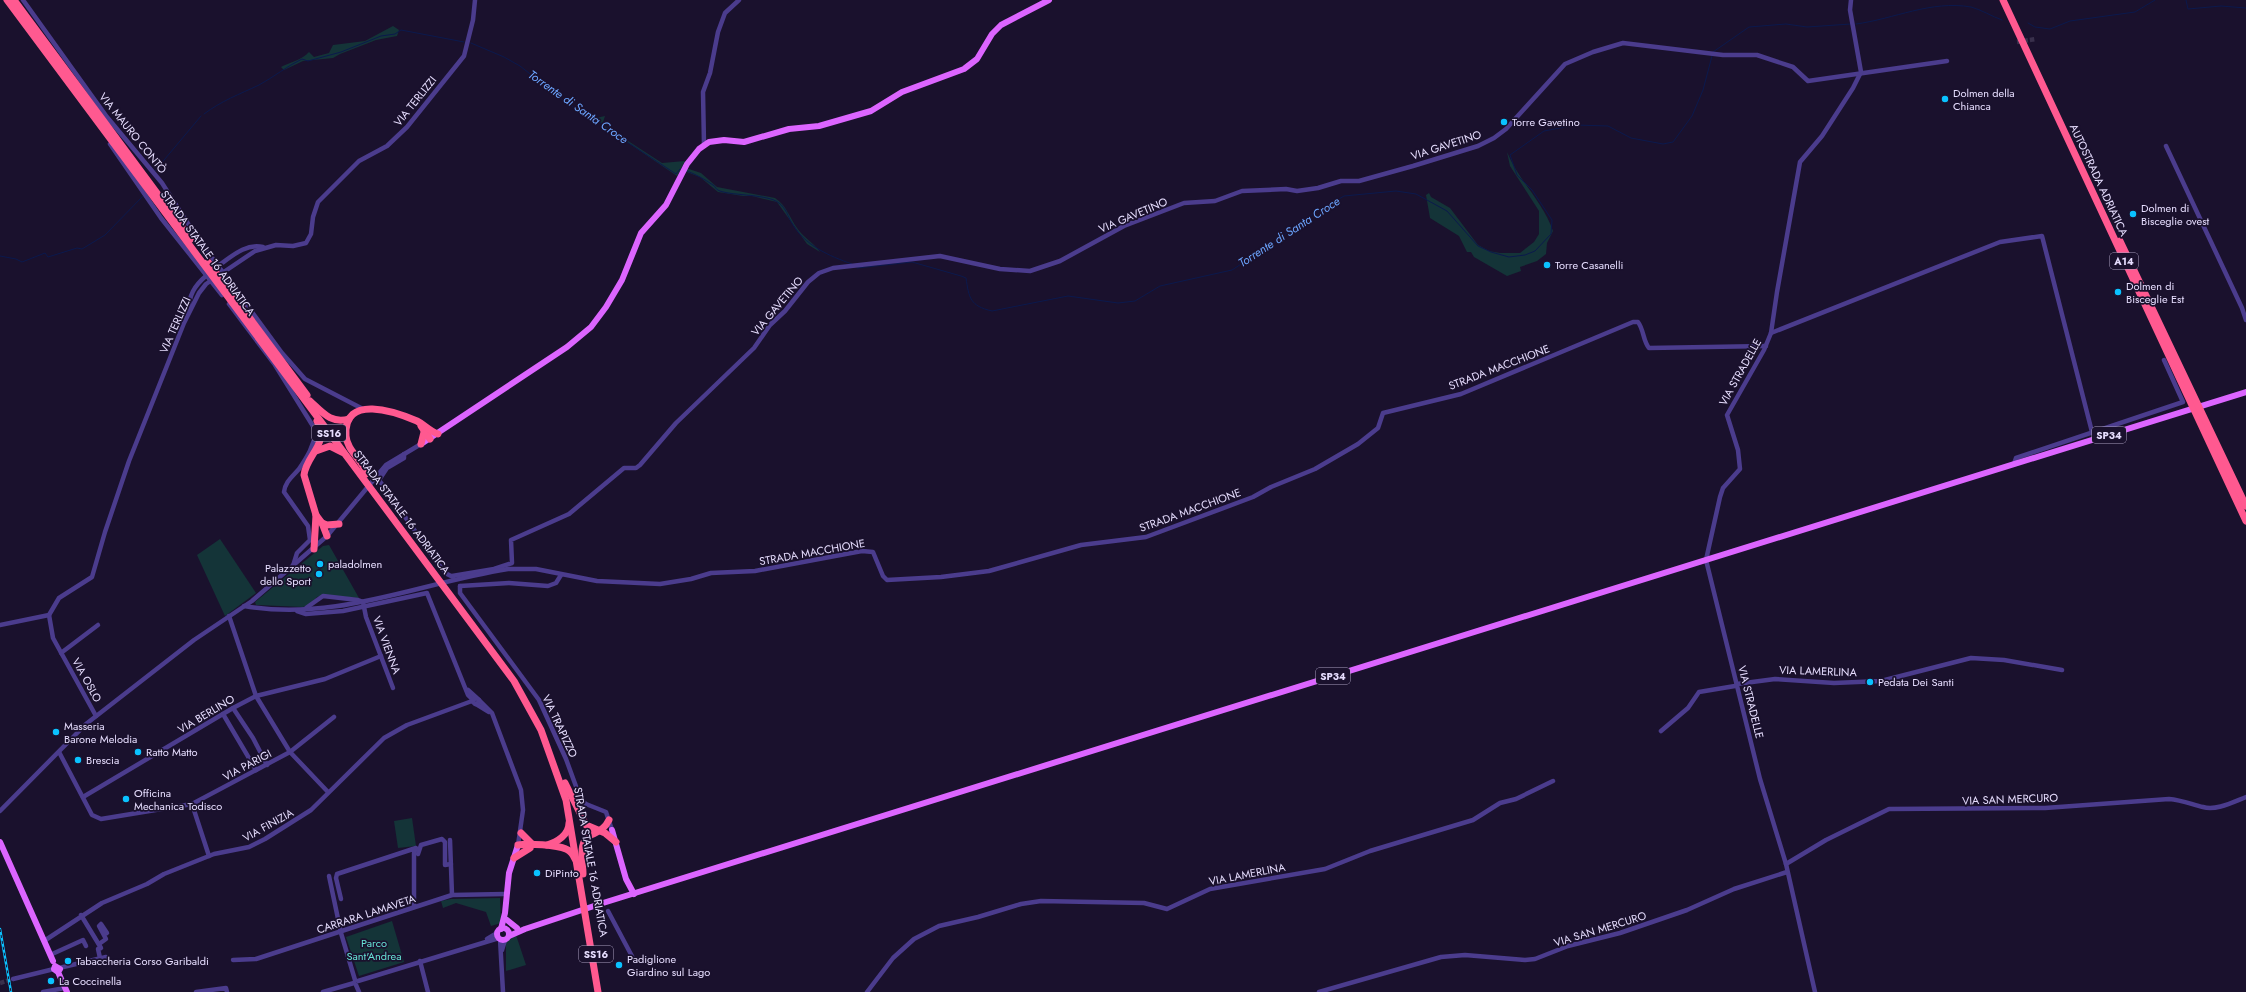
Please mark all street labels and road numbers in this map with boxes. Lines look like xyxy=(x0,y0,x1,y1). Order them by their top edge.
street label: VIA TERLIZZI xyxy=(390,73,440,129)
street label: VIA MAURO CONTÒ xyxy=(95,89,171,177)
street label: AUTOSTRADA ADRIATICA xyxy=(2066,121,2132,239)
street label: VIA GAVETINO xyxy=(1409,126,1484,164)
street label: STRADA STATALE 16 ADRIATICA xyxy=(157,187,259,320)
street label: VIA GAVETINO xyxy=(1096,193,1170,237)
road number: A14 xyxy=(2110,253,2138,269)
street label: VIA GAVETINO xyxy=(747,273,807,339)
street label: VIA TERLIZZI xyxy=(155,294,195,356)
street label: VIA STRADELLE xyxy=(1715,336,1765,408)
street label: STRADA MACCHIONE xyxy=(1446,340,1552,394)
road number: SS16 xyxy=(312,425,346,441)
road number: SP34 xyxy=(2092,427,2126,443)
street label: STRADA STATALE 16 ADRIATICA xyxy=(350,447,454,578)
street label: STRADA MACCHIONE xyxy=(1137,484,1243,536)
street label: STRADA MACCHIONE xyxy=(758,535,866,569)
street label: VIA VIENNA xyxy=(369,614,405,677)
street label: VIA OSLO xyxy=(68,655,106,705)
street label: VIA LAMERLINA xyxy=(1779,662,1858,680)
street label: VIA STRADELLE xyxy=(1734,664,1768,740)
road number: SP34 xyxy=(1316,668,1350,684)
street label: VIA BERLINO xyxy=(175,691,238,737)
street label: VIA TRAPIZZO xyxy=(538,692,582,760)
street label: VIA PARIGI xyxy=(220,745,274,785)
street label: STRADA STATALE 16 ADRIATICA xyxy=(570,786,612,939)
street label: VIA SAN MERCURO xyxy=(1962,789,2059,809)
street label: VIA FINIZIA xyxy=(240,804,297,846)
street label: VIA LAMERLINA xyxy=(1207,859,1287,889)
street label: CARRARA LAMAVETA xyxy=(314,890,418,938)
street label: VIA SAN MERCURO xyxy=(1552,907,1649,951)
road number: SS16 xyxy=(579,946,613,962)

